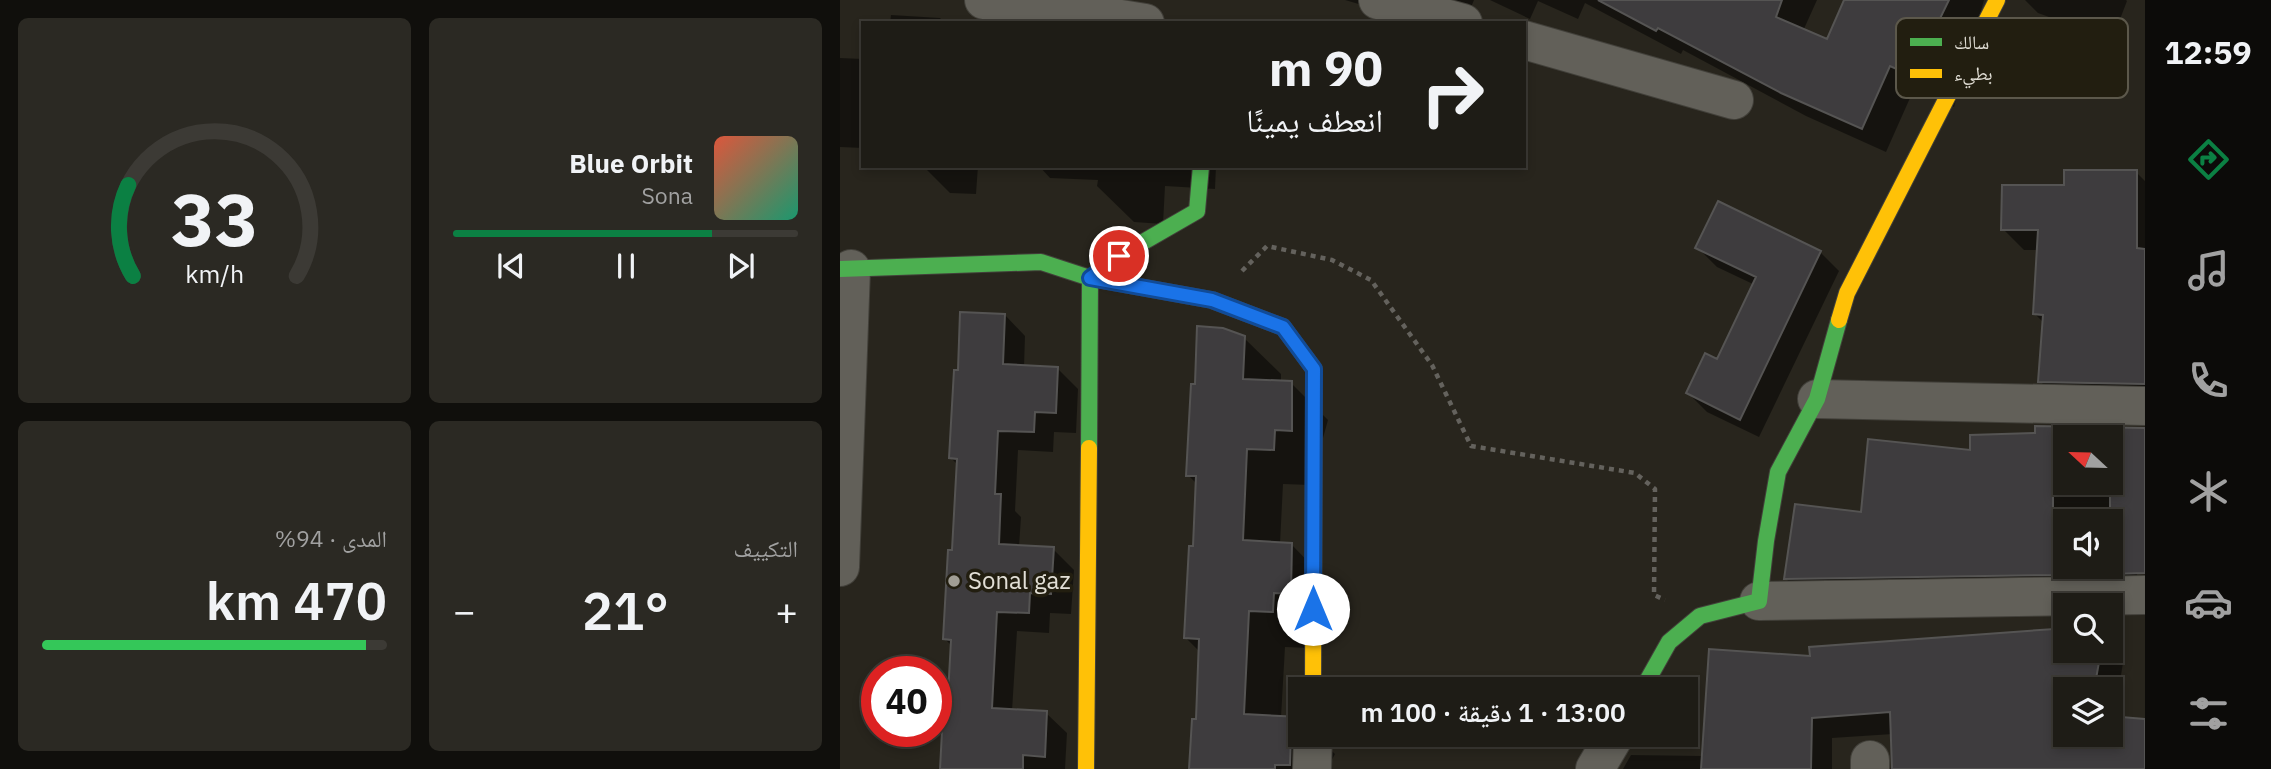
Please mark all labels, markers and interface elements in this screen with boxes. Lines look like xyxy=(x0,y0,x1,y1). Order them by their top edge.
legend xyxy=(1896,18,2128,98)
text: سالك xyxy=(1954,30,1989,54)
text: 12:59 xyxy=(2164,31,2252,73)
text: 90 m xyxy=(1269,36,1383,99)
icon: right xyxy=(1407,49,1498,140)
text: بطيء xyxy=(1954,61,1993,89)
text: انعطف يمينًا xyxy=(1246,99,1383,141)
icon: directions xyxy=(2184,135,2233,184)
text: Blue Orbit xyxy=(569,146,693,180)
text: 33 xyxy=(171,172,258,267)
text: Sona xyxy=(641,180,693,210)
pin xyxy=(1089,226,1149,286)
icon: arrive xyxy=(1100,237,1138,275)
icon: music xyxy=(2184,246,2233,295)
icon: previous xyxy=(492,247,530,285)
icon: pause xyxy=(607,247,645,285)
icon: next xyxy=(722,247,760,285)
text: km/h xyxy=(185,257,244,290)
icon: phone xyxy=(2184,356,2233,405)
north arrow xyxy=(2053,425,2123,495)
map controls xyxy=(2053,425,2123,747)
icon: climate xyxy=(2184,467,2233,516)
button: sound xyxy=(2053,509,2123,579)
text: المدى · 94% xyxy=(275,523,387,553)
text: التكييف xyxy=(733,533,798,563)
place label: Sonal gaz xyxy=(968,564,1071,596)
text: 470 km xyxy=(206,567,387,634)
position arrow xyxy=(1276,572,1350,646)
marker: Sonal gaz xyxy=(946,573,962,589)
text: 21° xyxy=(582,577,669,644)
icon: car xyxy=(2184,578,2233,627)
text: − xyxy=(453,586,476,635)
text: + xyxy=(775,586,798,635)
button: search xyxy=(2053,593,2123,663)
speed limit sign: 40 xyxy=(861,656,952,747)
button: layers xyxy=(2053,677,2123,747)
icon: filters xyxy=(2184,689,2233,738)
text: 13:00 · 1 دقيقة · 100 m xyxy=(1360,695,1626,729)

